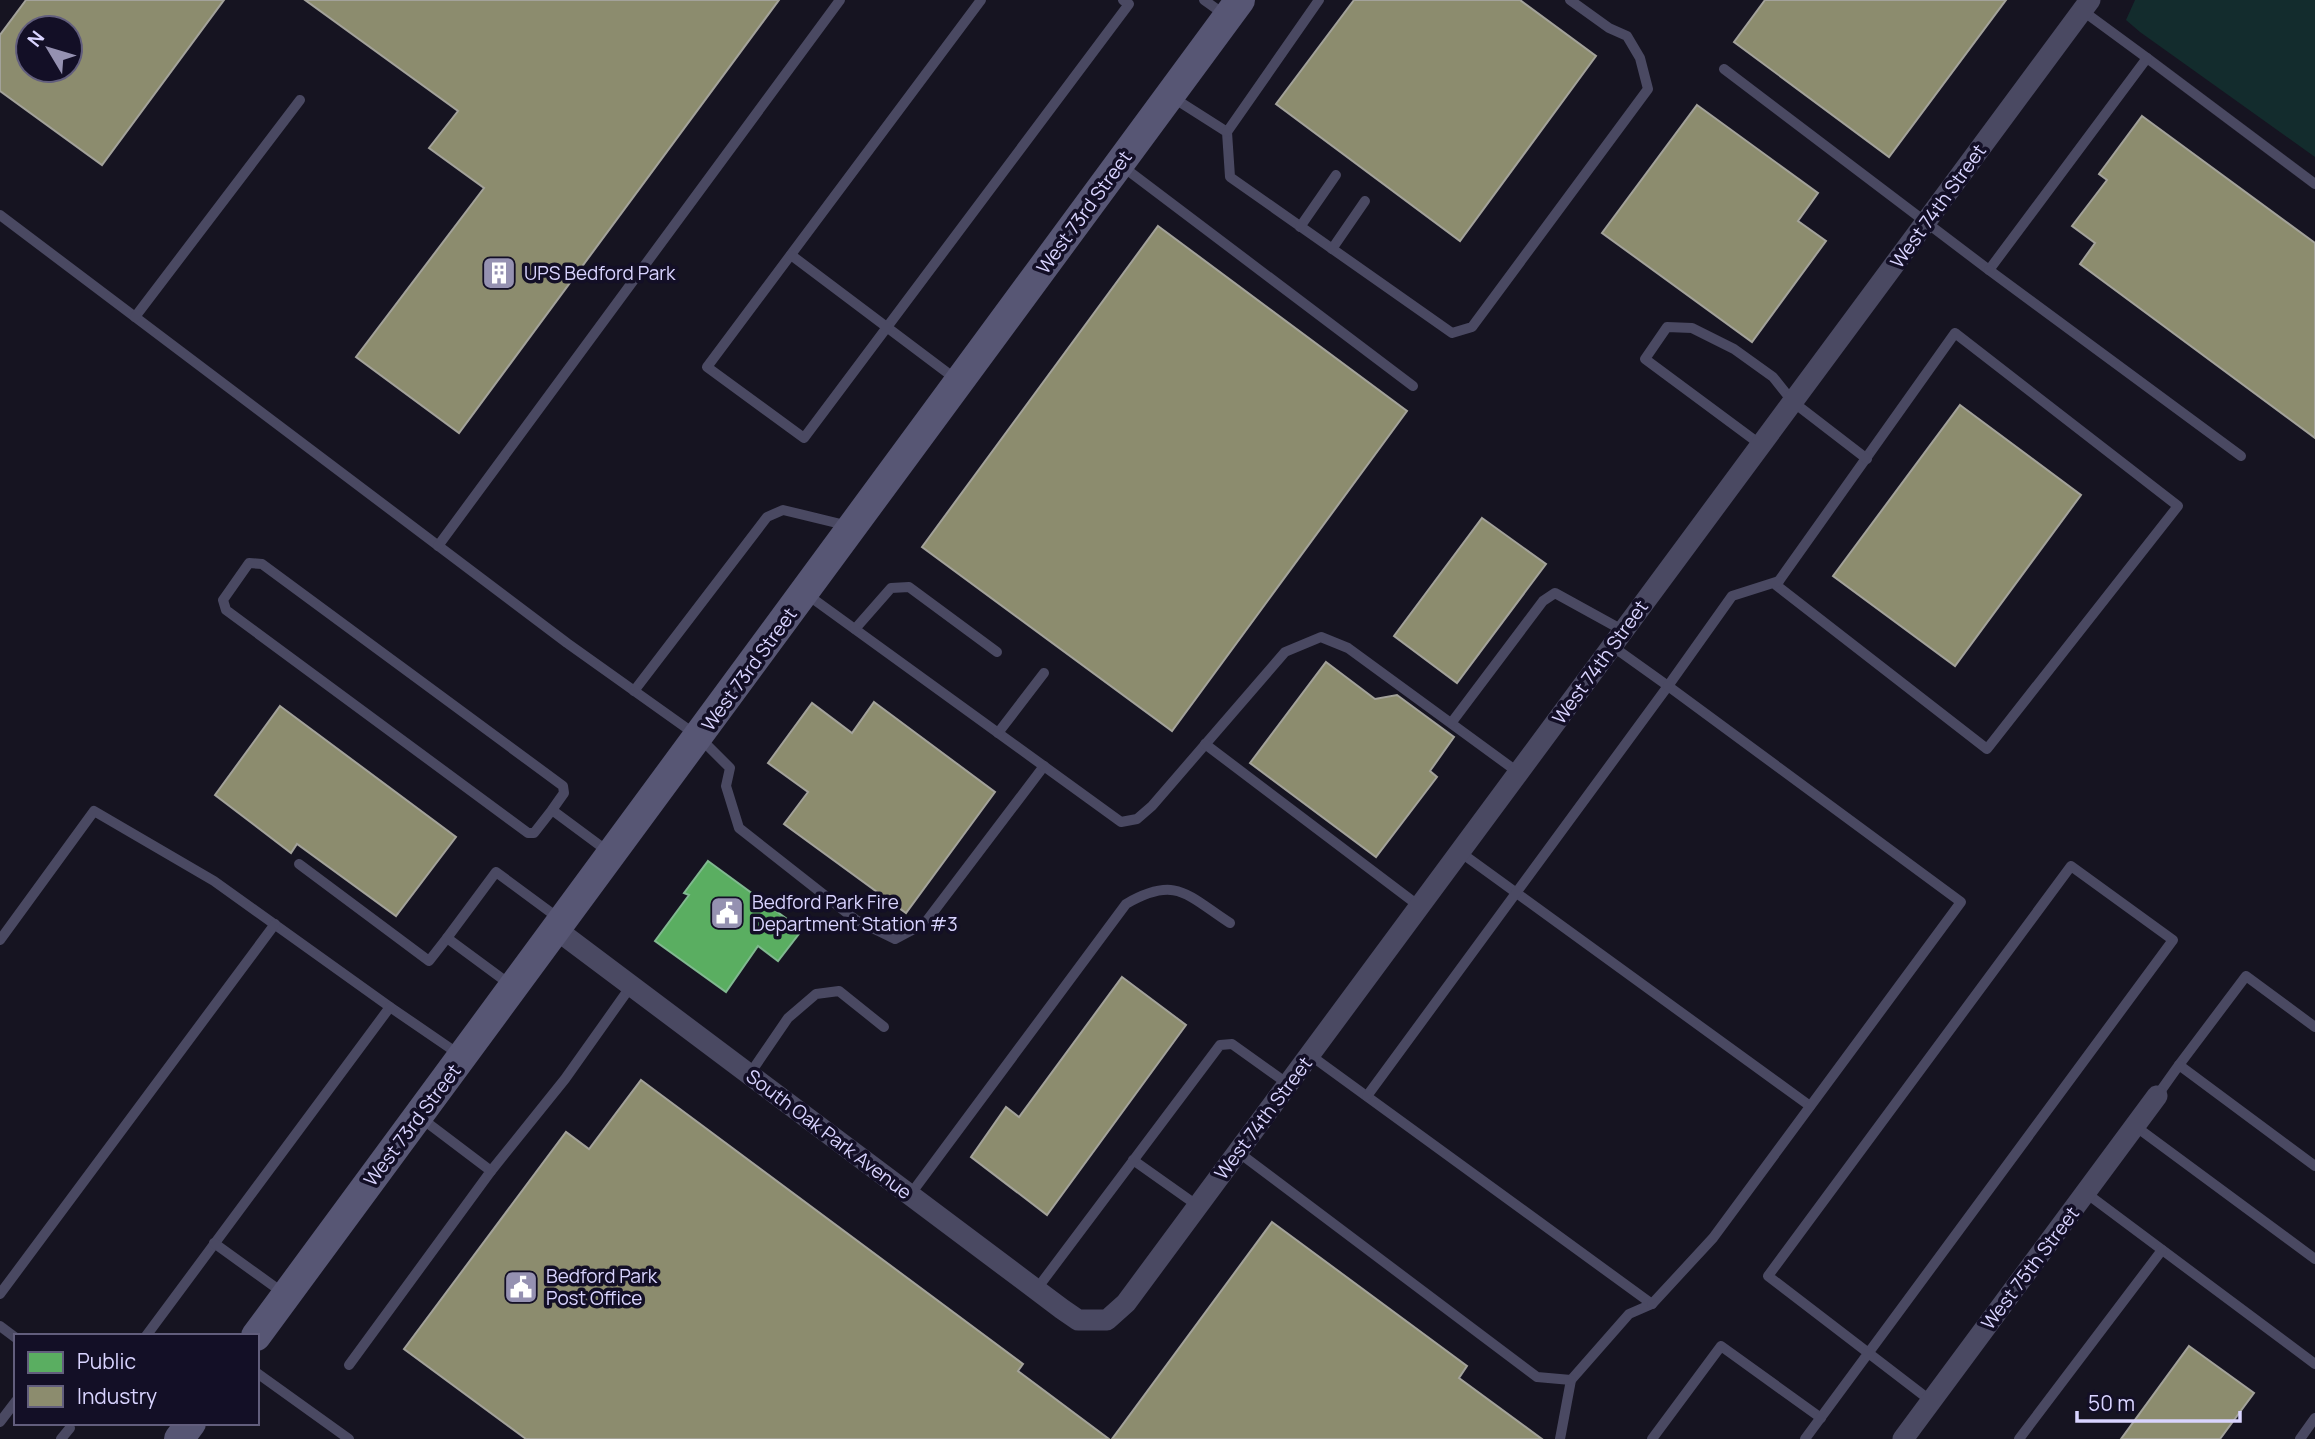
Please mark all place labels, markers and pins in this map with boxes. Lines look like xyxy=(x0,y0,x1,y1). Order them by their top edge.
building icon: UPS Bedford Park xyxy=(480,254,518,292)
place label: UPS Bedford Park xyxy=(524,260,676,286)
place label: Bedford Park Fire Department Station #3 xyxy=(752,889,958,937)
public building icon: Bedford Park Fire Department Station #3 xyxy=(708,894,746,932)
place label: Bedford Park Post Office xyxy=(546,1263,658,1311)
public building icon: Bedford Park Post Office xyxy=(502,1268,540,1306)

